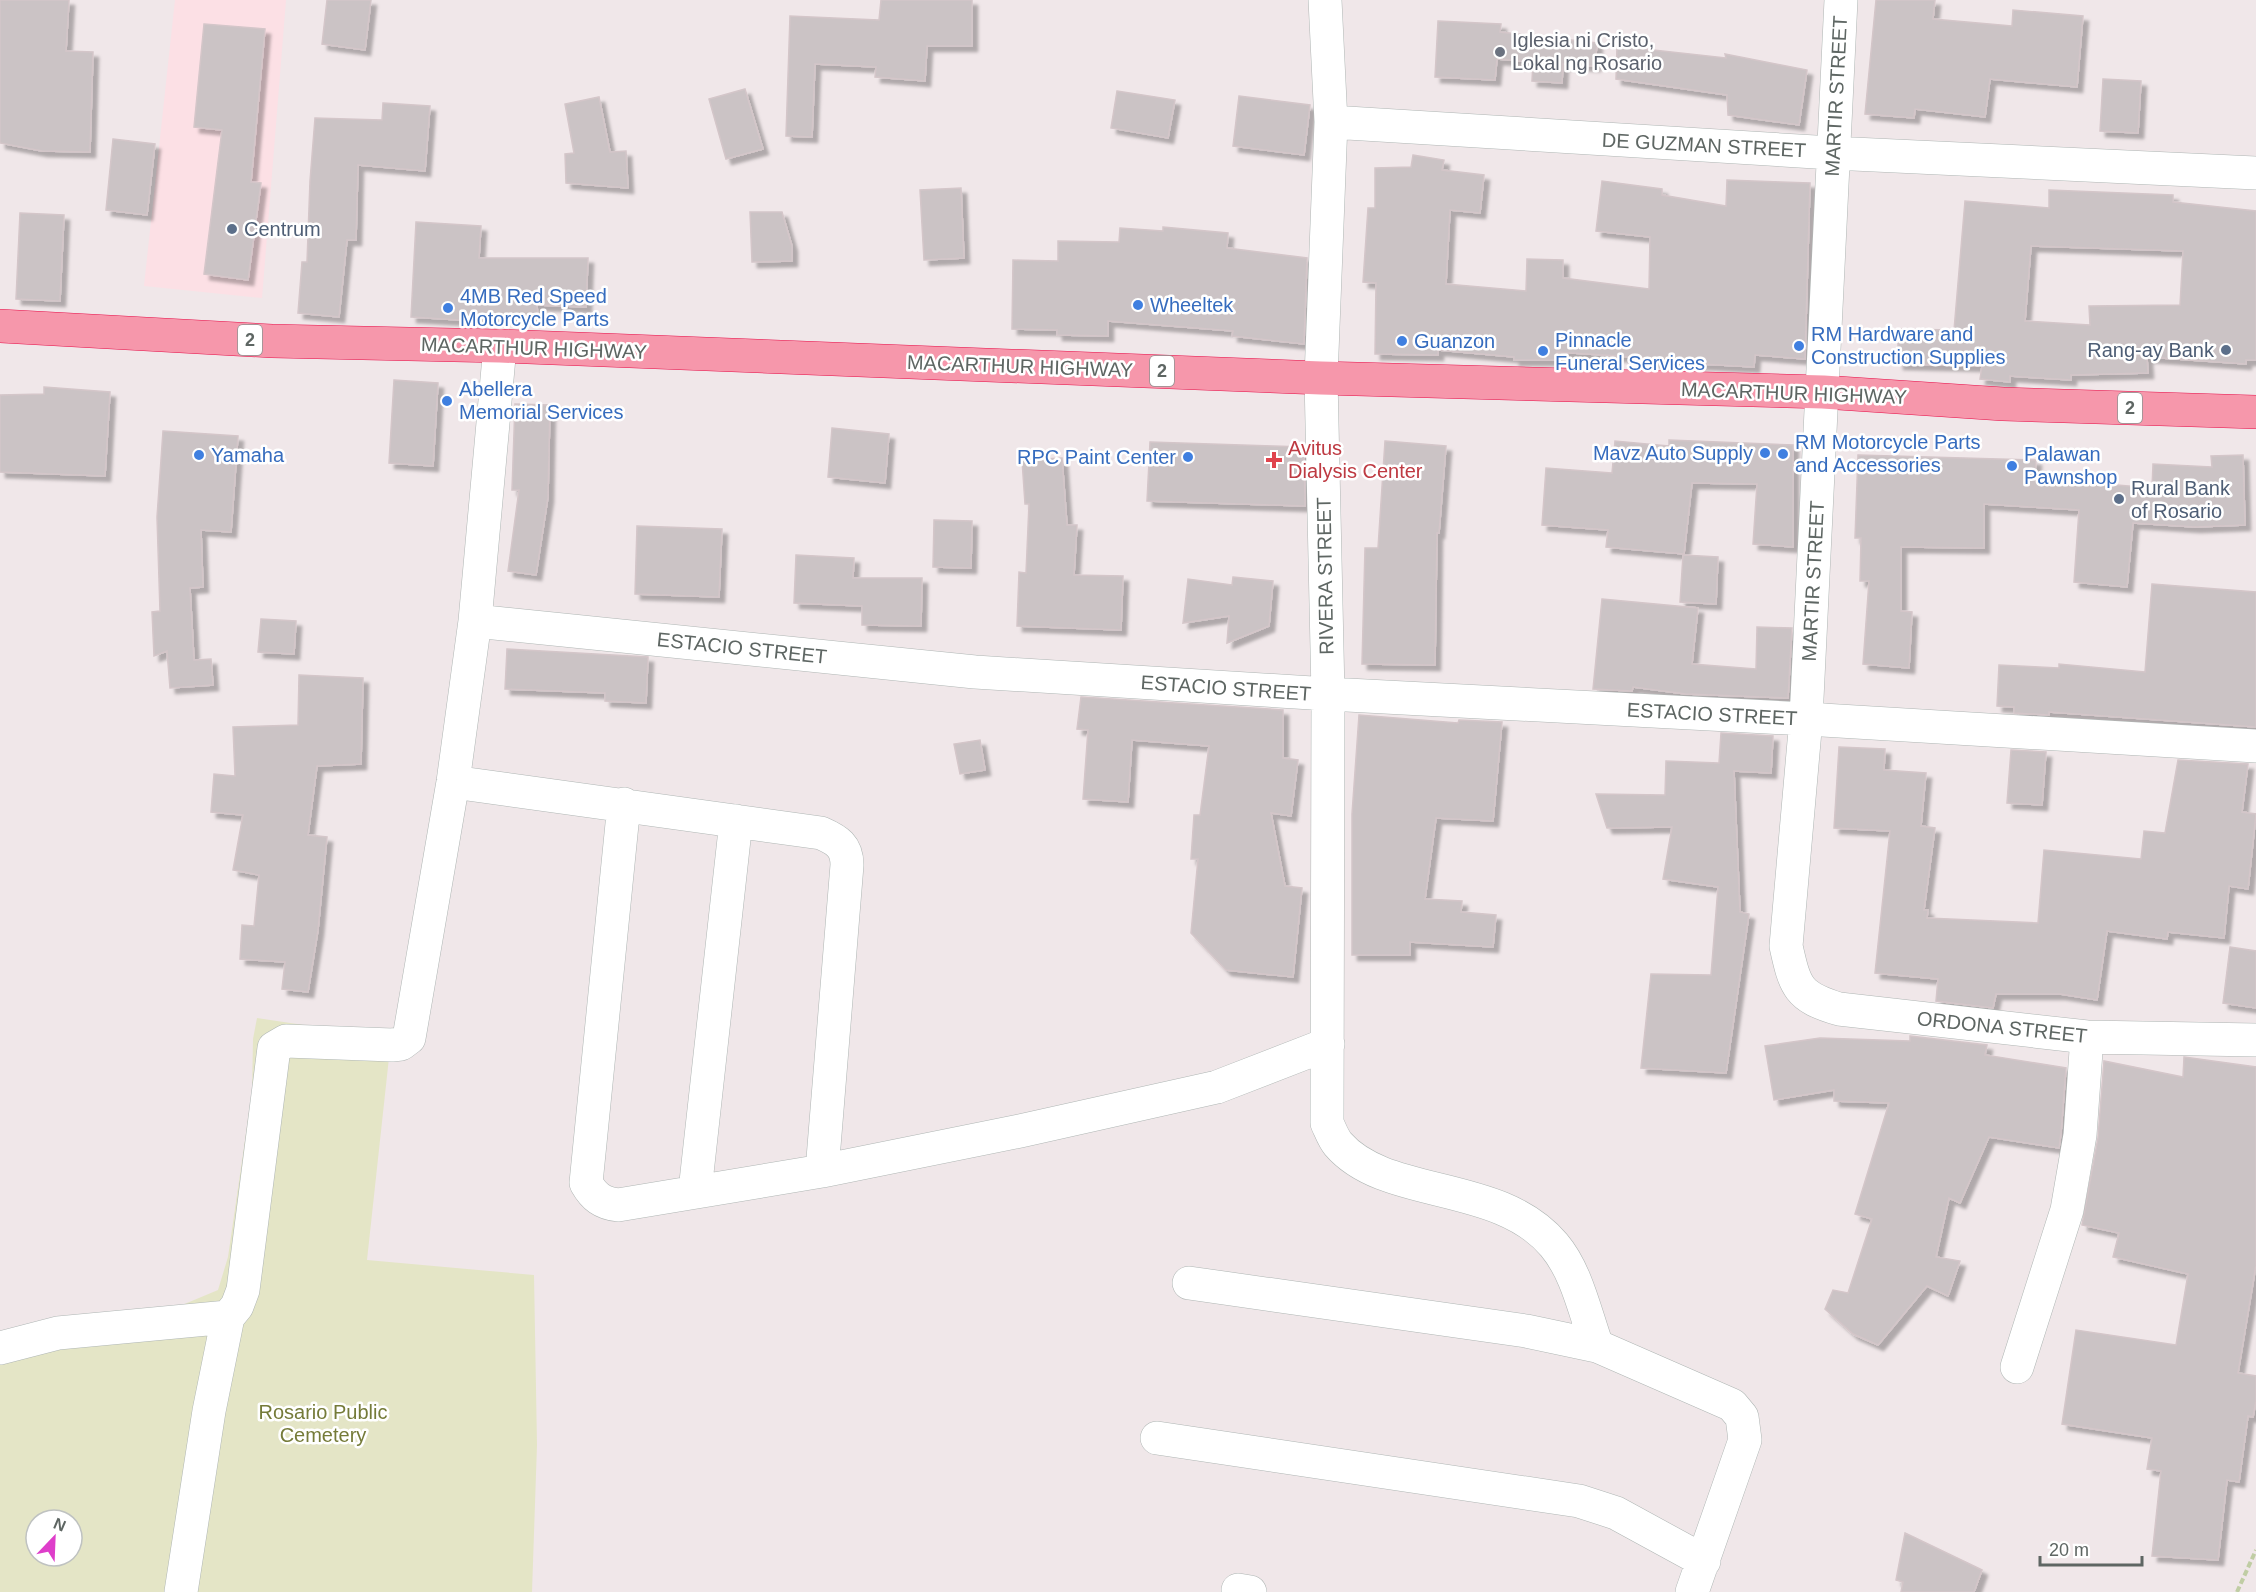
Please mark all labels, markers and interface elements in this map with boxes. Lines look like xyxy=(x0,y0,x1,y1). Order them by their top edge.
street label: MARTIR STREET xyxy=(1821,15,1851,177)
place label: Iglesia ni Cristo, Lokal ng Rosario xyxy=(1512,29,1662,74)
marker: Iglesia ni Cristo, Lokal ng Rosario xyxy=(1493,45,1507,59)
street label: DE GUZMAN STREET xyxy=(1601,129,1807,161)
place label: Centrum xyxy=(244,218,321,240)
marker: Centrum xyxy=(225,222,239,236)
place label: 4MB Red Speed Motorcycle Parts xyxy=(460,285,609,330)
place label: Wheeltek xyxy=(1150,294,1234,316)
marker: Wheeltek xyxy=(1131,298,1145,312)
marker: 4MB Red Speed Motorcycle Parts xyxy=(441,301,455,315)
place label: RM Hardware and Construction Supplies xyxy=(1811,323,2006,368)
road number: 2 xyxy=(238,325,262,355)
place label: Pinnacle Funeral Services xyxy=(1555,329,1705,374)
place label: Guanzon xyxy=(1414,330,1495,352)
street label: MACARTHUR HIGHWAY xyxy=(421,333,647,363)
marker: Guanzon xyxy=(1395,334,1409,348)
marker: RM Hardware and Construction Supplies xyxy=(1792,339,1806,353)
place label: Rang-ay Bank xyxy=(2087,339,2215,361)
marker: Rang-ay Bank xyxy=(2219,343,2233,357)
marker: Pinnacle Funeral Services xyxy=(1536,344,1550,358)
street label: MACARTHUR HIGHWAY xyxy=(907,351,1133,381)
road number: 2 xyxy=(1150,356,1174,386)
place label: Abellera Memorial Services xyxy=(459,378,623,423)
street label: MACARTHUR HIGHWAY xyxy=(1681,378,1907,408)
road number: 2 xyxy=(2118,393,2142,423)
marker: Abellera Memorial Services xyxy=(440,394,454,408)
place label: RM Motorcycle Parts and Accessories xyxy=(1795,431,1981,476)
place label: Avitus Dialysis Center xyxy=(1288,437,1423,482)
place label: Mavz Auto Supply xyxy=(1593,442,1753,464)
place label: Palawan Pawnshop xyxy=(2024,443,2117,488)
place label: Yamaha xyxy=(211,444,285,466)
place label: RPC Paint Center xyxy=(1017,446,1176,468)
marker: Mavz Auto Supply xyxy=(1758,446,1772,460)
marker: RM Motorcycle Parts and Accessories xyxy=(1776,447,1790,461)
marker: Yamaha xyxy=(192,448,206,462)
marker: RPC Paint Center xyxy=(1181,450,1195,464)
marker: Avitus Dialysis Center xyxy=(1265,451,1283,469)
marker: Palawan Pawnshop xyxy=(2005,459,2019,473)
place label: Rural Bank of Rosario xyxy=(2131,477,2231,522)
marker: Rural Bank of Rosario xyxy=(2112,492,2126,506)
street label: RIVERA STREET xyxy=(1313,497,1337,655)
street label: MARTIR STREET xyxy=(1798,500,1828,662)
street label: ESTACIO STREET xyxy=(656,628,828,668)
street label: ESTACIO STREET xyxy=(1140,671,1312,705)
street label: ESTACIO STREET xyxy=(1626,699,1798,729)
street label: ORDONA STREET xyxy=(1916,1007,2088,1047)
park label: Rosario Public Cemetery xyxy=(259,1401,387,1446)
north arrow xyxy=(24,1508,84,1568)
text: N xyxy=(51,1515,68,1535)
scale bar xyxy=(2040,1529,2142,1567)
text: 20 m xyxy=(2049,1540,2089,1560)

